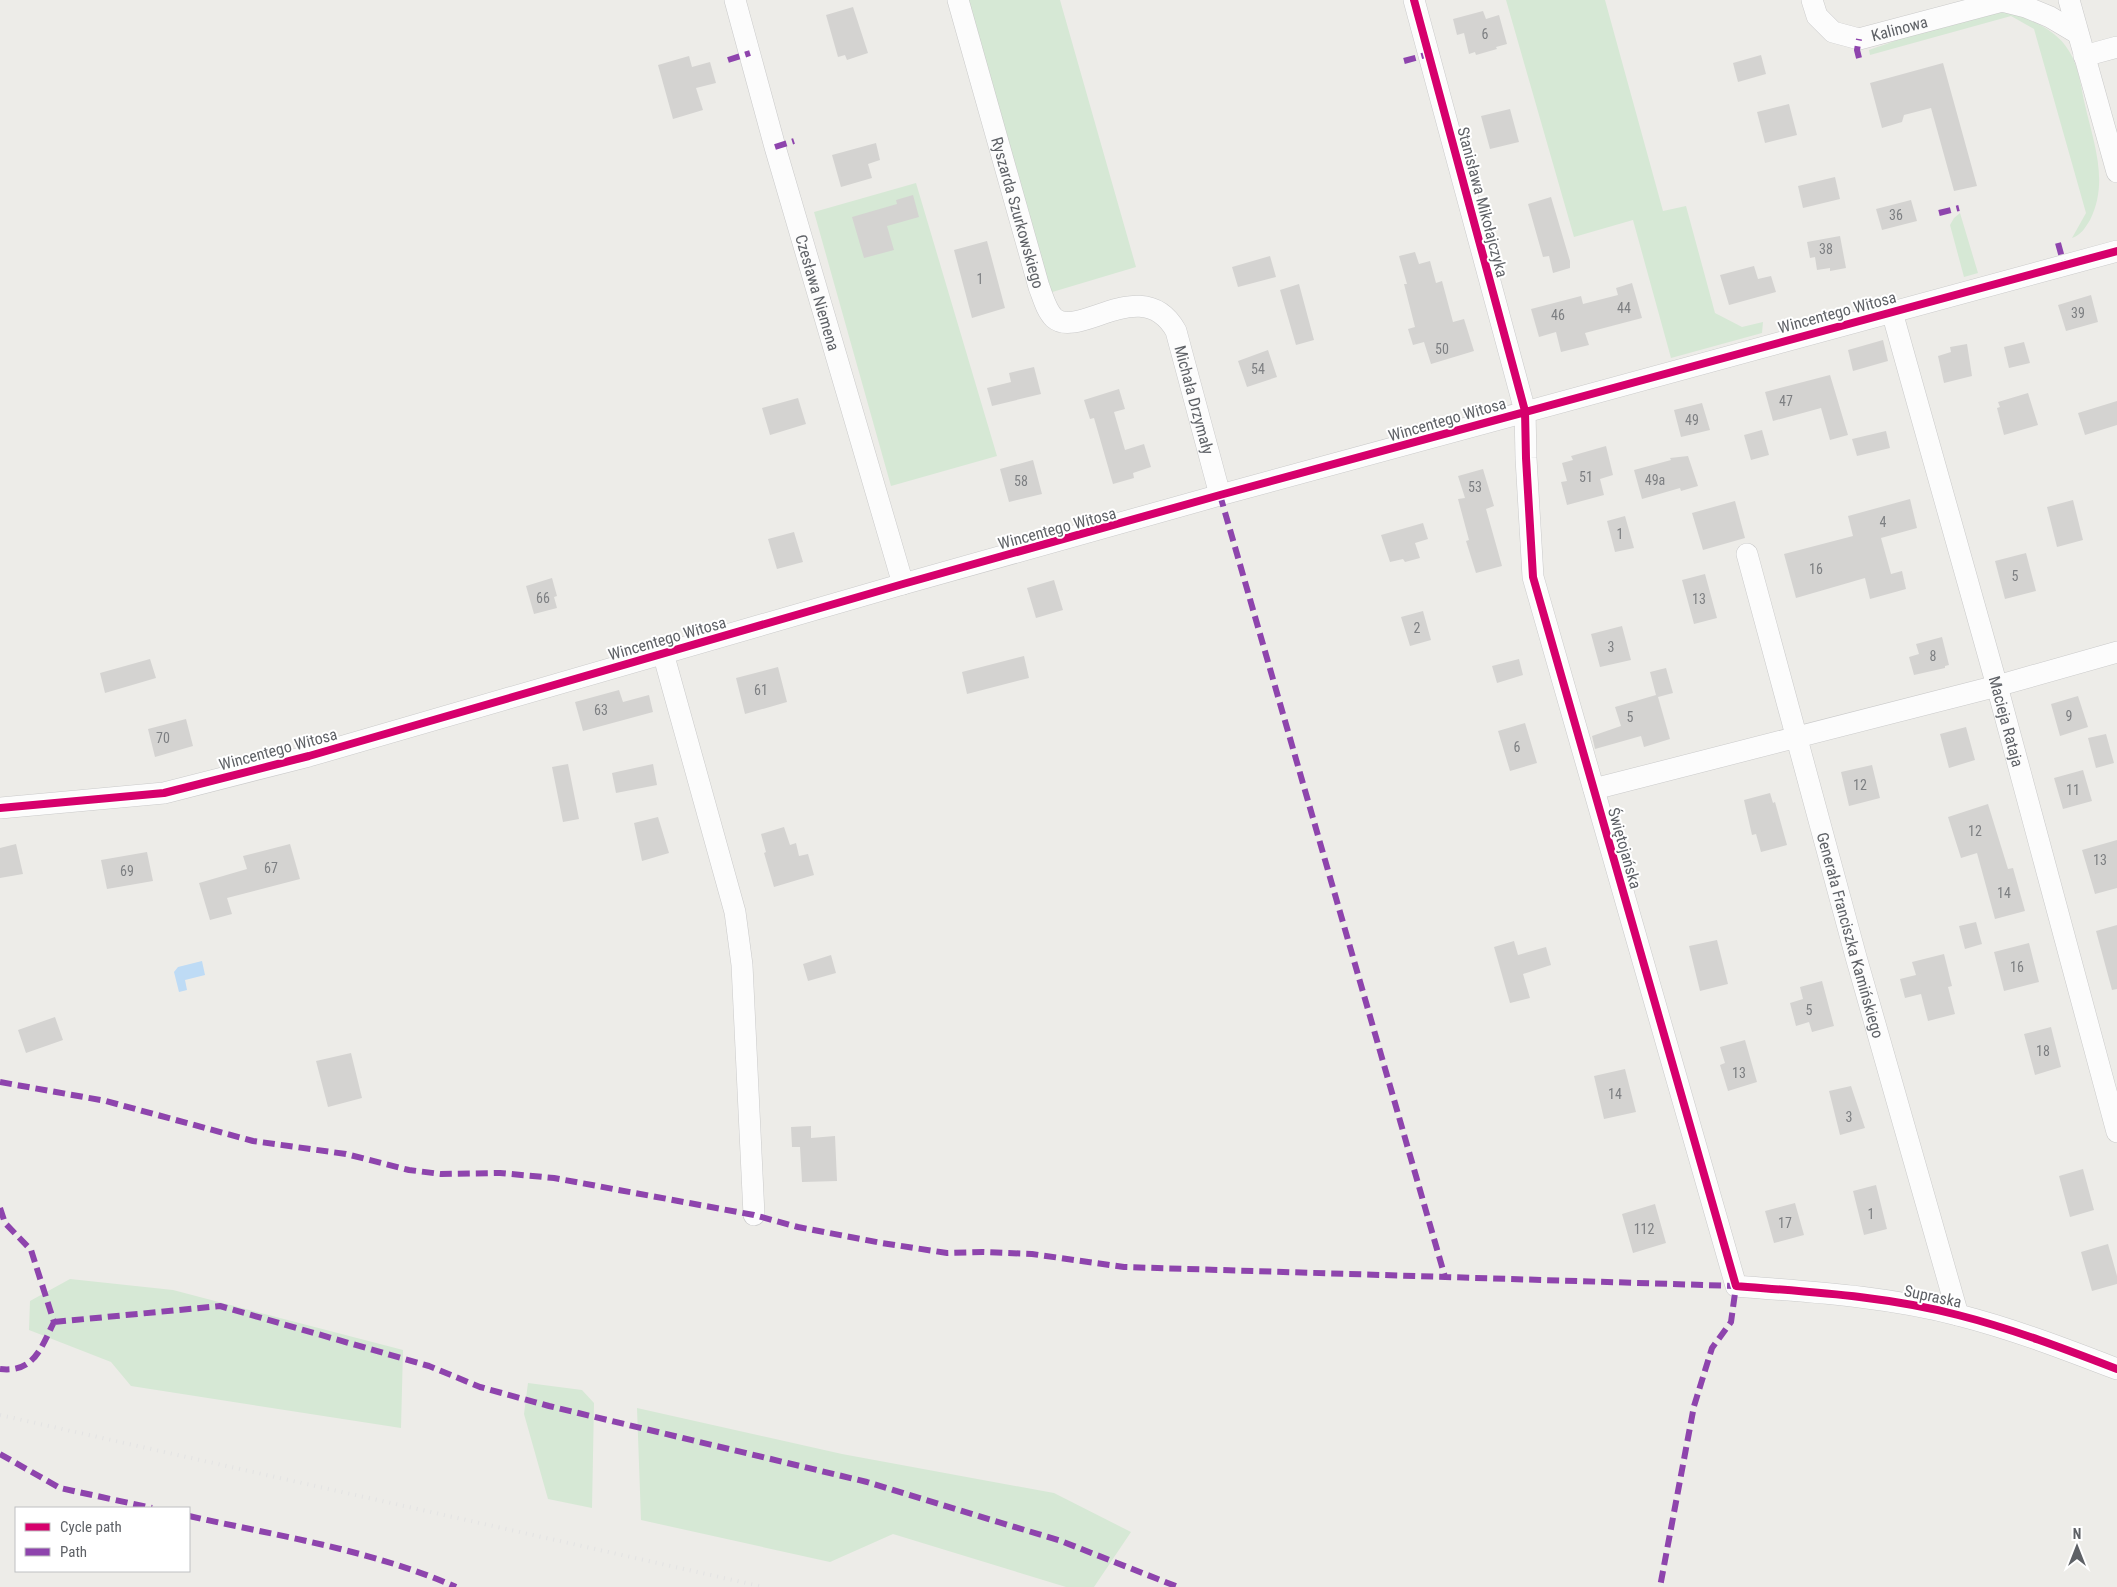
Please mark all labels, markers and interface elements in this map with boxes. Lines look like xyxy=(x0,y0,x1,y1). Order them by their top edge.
street label: Kalinowa xyxy=(1869,12,1930,45)
house number: 6 xyxy=(1482,26,1489,42)
street label: Stanisława Mikołajczyka xyxy=(1453,125,1512,279)
street label: Ryszarda Szurkowskiego xyxy=(987,135,1048,291)
house number: 36 xyxy=(1889,207,1903,223)
street label: Czesława Niemena xyxy=(791,232,843,353)
house number: 38 xyxy=(1819,241,1833,257)
house number: 1 xyxy=(977,271,983,287)
street label: Wincentego Witosa xyxy=(1776,288,1898,337)
house number: 44 xyxy=(1617,300,1631,316)
house number: 39 xyxy=(2071,305,2085,321)
house number: 46 xyxy=(1551,307,1565,323)
house number: 50 xyxy=(1435,341,1449,357)
street label: Michała Drzymały xyxy=(1170,343,1218,457)
house number: 54 xyxy=(1251,361,1265,377)
house number: 47 xyxy=(1779,393,1793,409)
street label: Wincentego Witosa xyxy=(1386,394,1508,445)
house number: 49 xyxy=(1685,412,1699,428)
house number: 51 xyxy=(1579,469,1593,485)
house number: 49a xyxy=(1645,472,1665,488)
house number: 58 xyxy=(1014,473,1028,489)
house number: 53 xyxy=(1468,479,1482,495)
street label: Wincentego Witosa xyxy=(996,504,1118,553)
house number: 4 xyxy=(1880,514,1887,530)
house number: 1 xyxy=(1617,526,1623,542)
house number: 16 xyxy=(1809,561,1823,577)
house number: 5 xyxy=(2012,568,2019,584)
house number: 66 xyxy=(536,590,550,606)
house number: 13 xyxy=(1692,591,1706,607)
street label: Wincentego Witosa xyxy=(606,613,728,664)
house number: 2 xyxy=(1414,620,1421,636)
house number: 3 xyxy=(1608,639,1614,655)
house number: 8 xyxy=(1930,648,1937,664)
street label: Macieja Rataja xyxy=(1985,674,2027,769)
house number: 61 xyxy=(754,682,768,698)
house number: 63 xyxy=(594,702,608,718)
house number: 9 xyxy=(2066,708,2072,724)
house number: 5 xyxy=(1627,709,1634,725)
street label: Wincentego Witosa xyxy=(217,725,339,774)
house number: 70 xyxy=(156,730,170,746)
house number: 6 xyxy=(1514,739,1521,755)
house number: 12 xyxy=(1853,777,1867,793)
house number: 11 xyxy=(2066,782,2080,798)
street label: Świętojańska xyxy=(1604,805,1645,891)
house number: 12 xyxy=(1968,823,1982,839)
street label: Generała Franciszka Kamińskiego xyxy=(1813,830,1888,1040)
house number: 13 xyxy=(2093,852,2107,868)
house number: 67 xyxy=(264,860,278,876)
house number: 69 xyxy=(120,863,134,879)
house number: 14 xyxy=(1997,885,2011,901)
house number: 16 xyxy=(2010,959,2024,975)
house number: 5 xyxy=(1806,1002,1813,1018)
house number: 18 xyxy=(2036,1043,2050,1059)
house number: 13 xyxy=(1732,1065,1746,1081)
house number: 14 xyxy=(1608,1086,1622,1102)
house number: 3 xyxy=(1846,1109,1852,1125)
house number: 1 xyxy=(1868,1206,1874,1222)
house number: 17 xyxy=(1778,1215,1792,1231)
house number: 112 xyxy=(1634,1221,1654,1237)
street label: Supraska xyxy=(1902,1281,1963,1312)
legend xyxy=(15,1507,190,1572)
text: Cycle path xyxy=(60,1518,122,1536)
north arrow xyxy=(2052,1522,2102,1572)
text: N xyxy=(2073,1526,2081,1542)
text: Path xyxy=(60,1543,87,1561)

